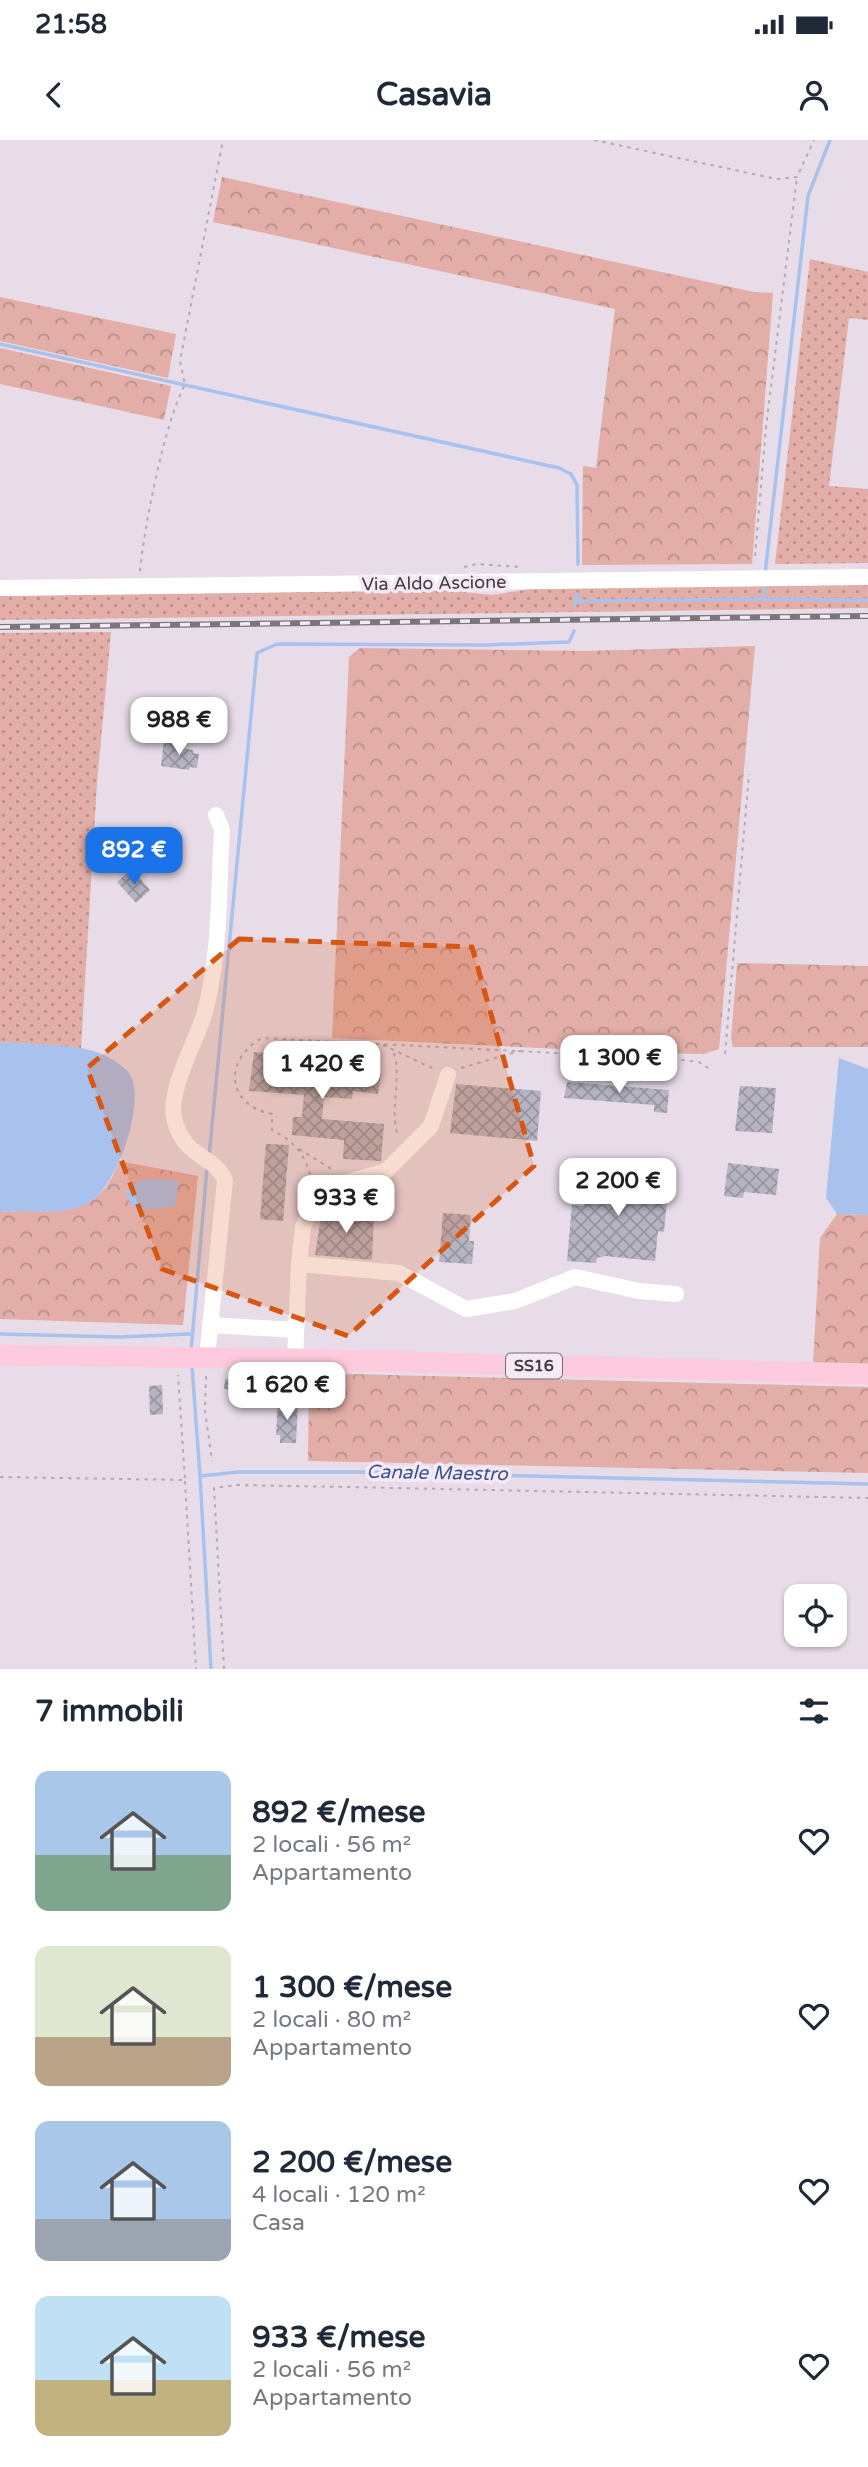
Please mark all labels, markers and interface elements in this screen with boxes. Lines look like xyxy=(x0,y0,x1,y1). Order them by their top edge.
text: 21:58 xyxy=(35,9,107,40)
icon: back xyxy=(35,76,73,114)
text: Casavia xyxy=(376,76,492,114)
icon: person xyxy=(795,76,833,114)
street label: Via Aldo Ascione xyxy=(362,571,506,595)
pin: 988 € xyxy=(130,698,228,757)
text: 988 € xyxy=(147,706,212,734)
pin: 892 € xyxy=(85,828,183,887)
text: 892 € xyxy=(102,836,167,864)
pin: 1 300 € xyxy=(554,1035,684,1095)
pin: 1 420 € xyxy=(257,1042,387,1101)
text: 1 300 € xyxy=(576,1044,662,1072)
text: 1 420 € xyxy=(279,1050,365,1078)
pin: 2 200 € xyxy=(553,1158,683,1218)
text: 2 200 € xyxy=(575,1167,661,1195)
pin: 933 € xyxy=(297,1176,395,1235)
text: 933 € xyxy=(314,1184,379,1212)
road number: SS16 xyxy=(506,1354,562,1378)
pin: 1 620 € xyxy=(222,1362,352,1422)
text: 1 620 € xyxy=(244,1371,330,1399)
water label: Canale Maestro xyxy=(366,1461,509,1485)
map controls xyxy=(784,1584,847,1647)
button: locate xyxy=(784,1584,847,1647)
icon: filters xyxy=(795,1692,833,1730)
text: 7 immobili xyxy=(35,1693,184,1730)
text: 892 €/mese xyxy=(252,1794,426,1831)
icon: home xyxy=(91,1799,175,1883)
icon: heart xyxy=(795,1822,833,1860)
text: 2 locali · 56 m² xyxy=(252,1831,411,1859)
text: Appartamento xyxy=(252,1859,412,1887)
text: 1 300 €/mese xyxy=(252,1969,452,2006)
icon: home xyxy=(91,1974,175,2058)
icon: heart xyxy=(795,1997,833,2035)
text: 2 locali · 80 m² xyxy=(252,2006,411,2034)
text: Appartamento xyxy=(252,2034,412,2062)
text: 2 200 €/mese xyxy=(252,2144,452,2181)
icon: home xyxy=(91,2149,175,2233)
icon: heart xyxy=(795,2172,833,2210)
text: 4 locali · 120 m² xyxy=(252,2181,426,2209)
text: Casa xyxy=(252,2209,305,2237)
text: 933 €/mese xyxy=(252,2319,426,2356)
icon: home xyxy=(91,2324,175,2408)
icon: heart xyxy=(795,2347,833,2385)
text: 2 locali · 56 m² xyxy=(252,2356,411,2384)
text: Appartamento xyxy=(252,2384,412,2412)

